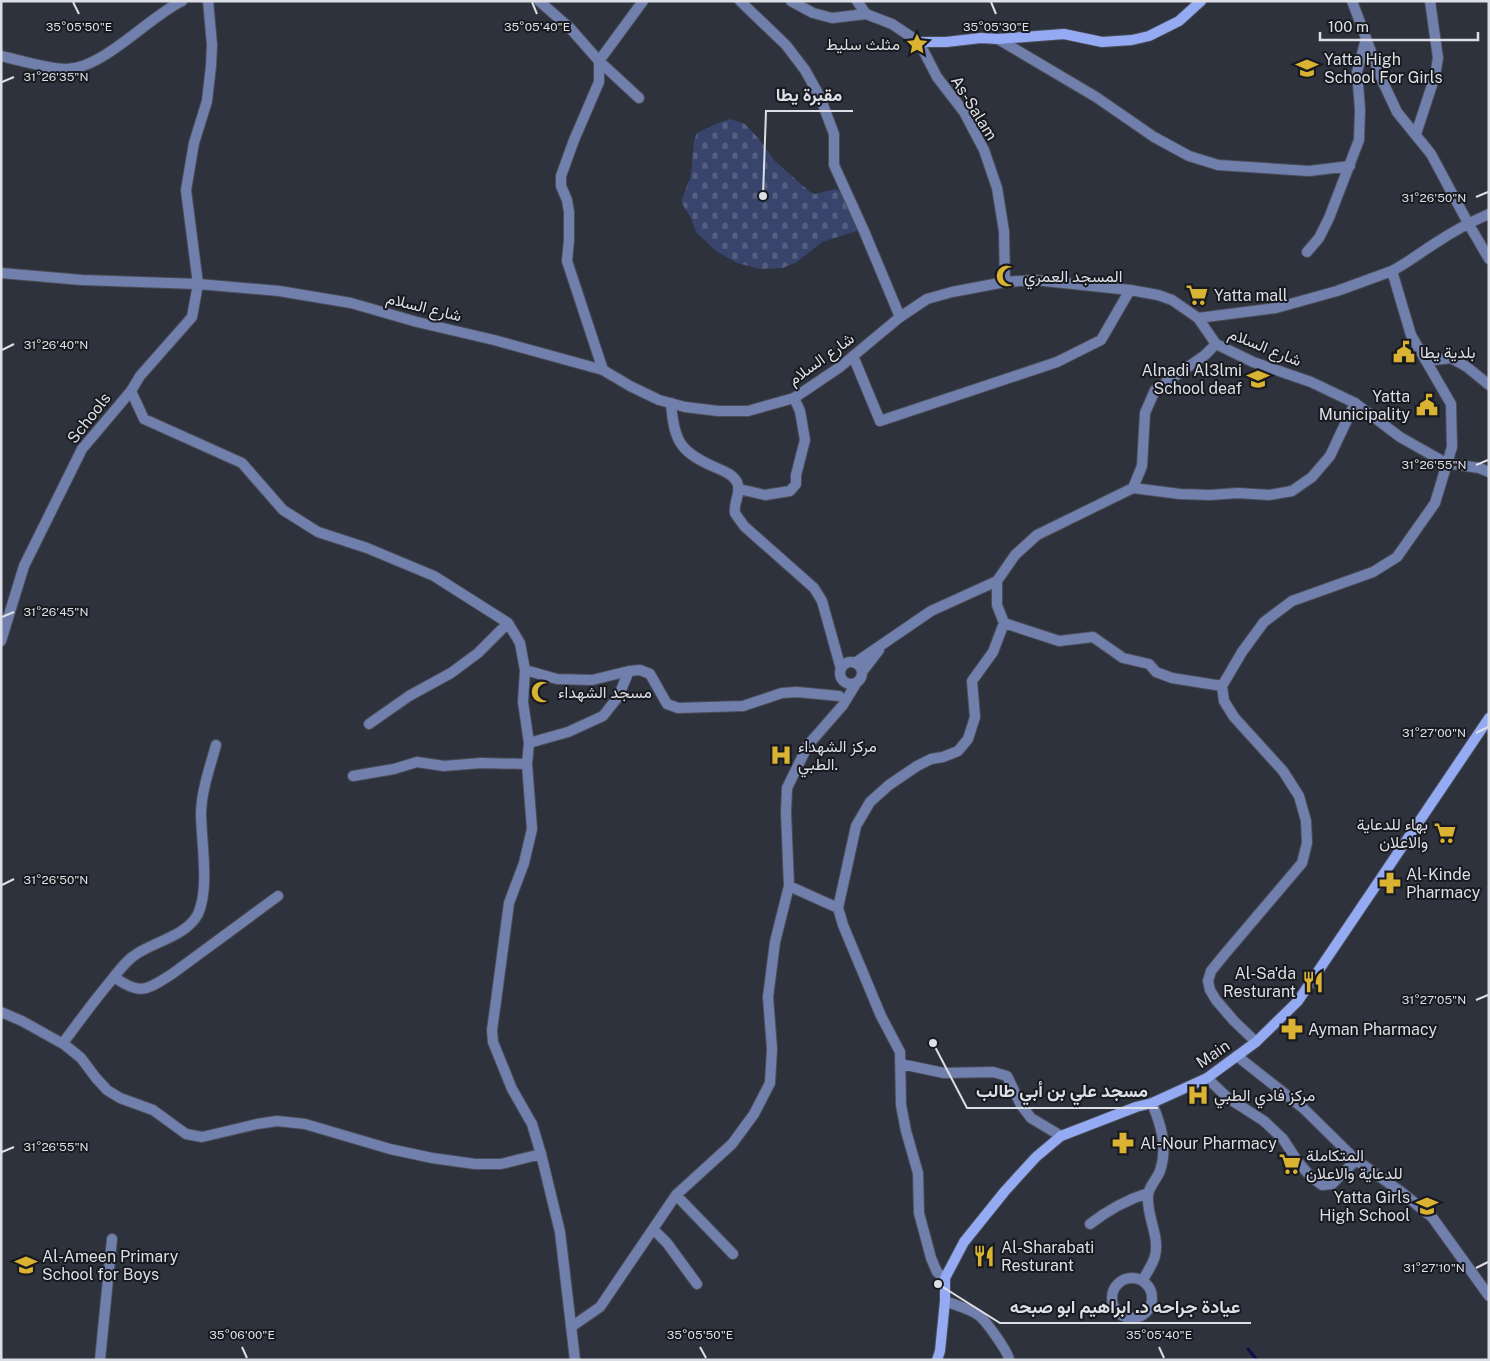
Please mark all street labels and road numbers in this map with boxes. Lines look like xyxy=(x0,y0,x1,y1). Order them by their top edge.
street label: As-Salam xyxy=(947,72,1001,144)
street label: شارع السلام xyxy=(384,288,464,327)
street label: شارع السلام xyxy=(1225,324,1304,372)
street label: شارع السلام xyxy=(784,329,859,391)
street label: Schools xyxy=(63,389,115,447)
street label: Main xyxy=(1193,1036,1233,1072)

